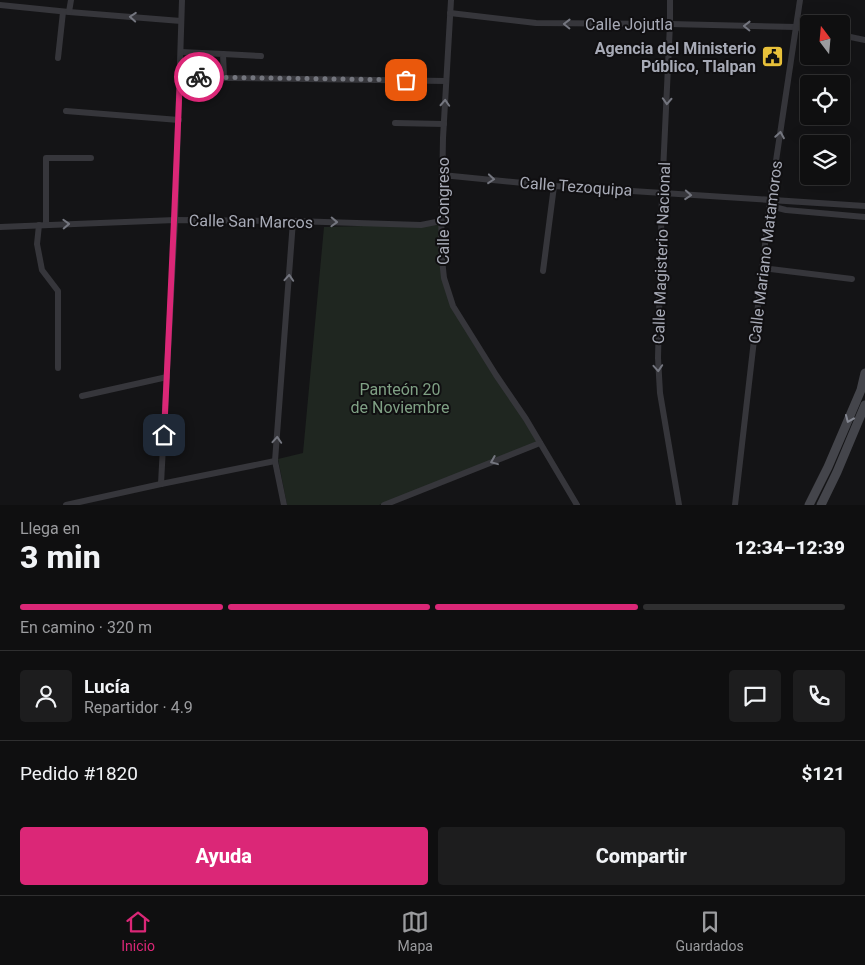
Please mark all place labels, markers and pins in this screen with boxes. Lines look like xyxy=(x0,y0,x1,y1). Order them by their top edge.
place label: Agencia del Ministerio Público, Tlalpan xyxy=(595,39,756,76)
public building icon: Agencia del Ministerio Público, Tlalpan xyxy=(760,45,784,69)
pin xyxy=(385,59,427,101)
pin xyxy=(143,414,185,456)

